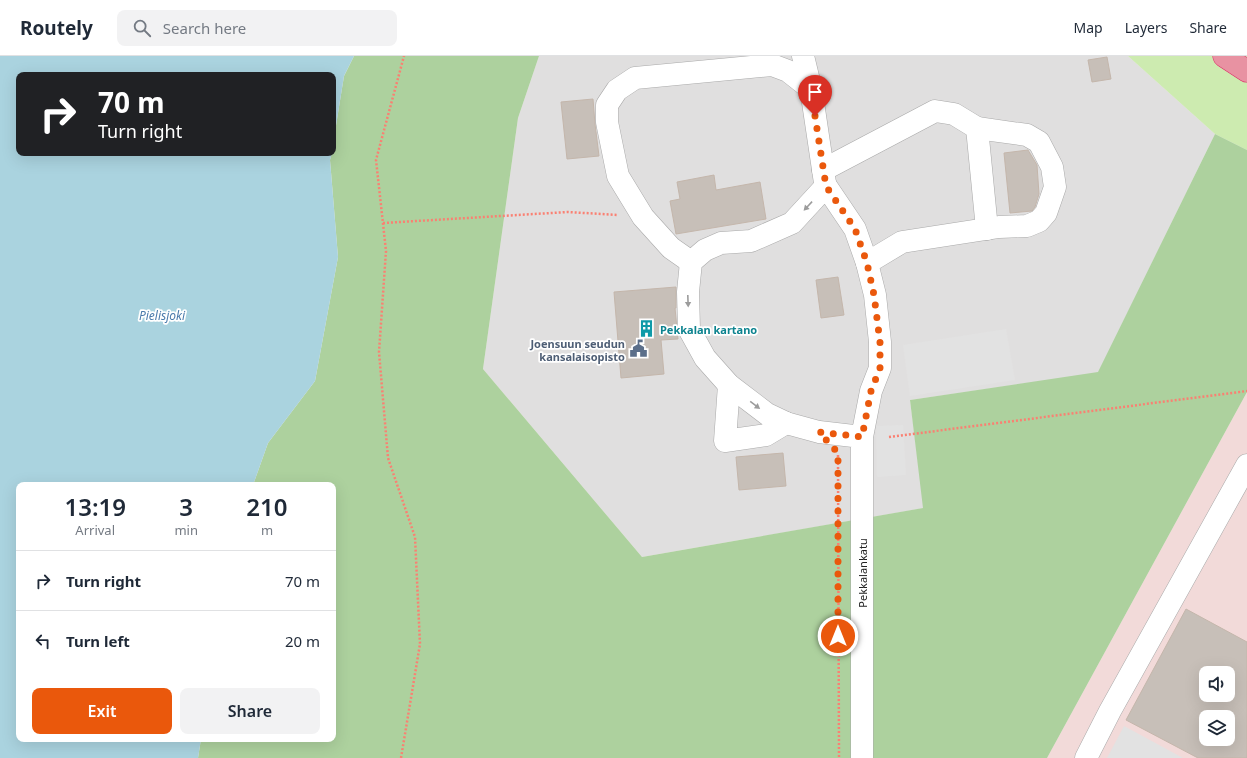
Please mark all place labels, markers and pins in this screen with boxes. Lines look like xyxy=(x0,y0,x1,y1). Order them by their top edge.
pin xyxy=(798,75,832,116)
building icon: Pekkalan kartano xyxy=(637,319,657,339)
place label: Pekkalan kartano xyxy=(660,322,757,337)
place label: Joensuun seudun kansalaisopisto xyxy=(529,336,625,364)
public building icon: Joensuun seudun kansalaisopisto xyxy=(628,339,648,359)

